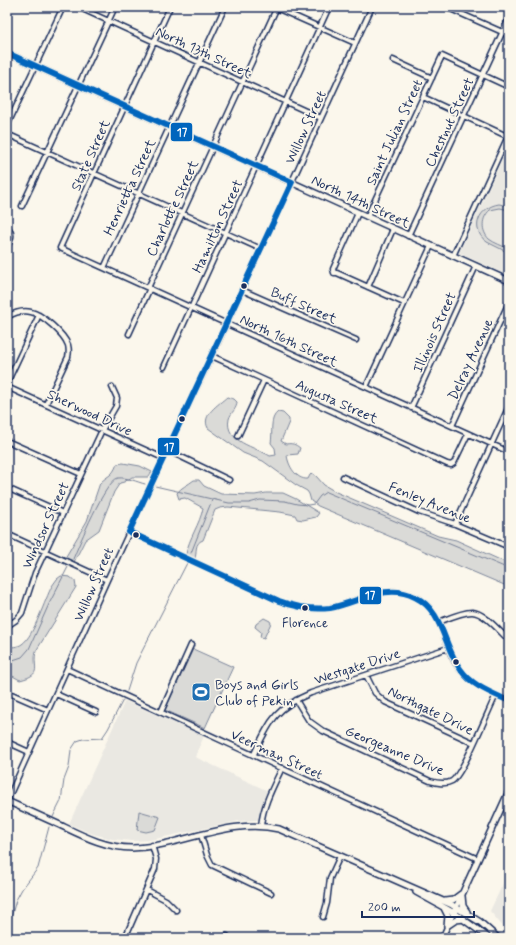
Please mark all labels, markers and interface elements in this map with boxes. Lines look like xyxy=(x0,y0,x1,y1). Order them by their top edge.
street label: North 13th Street xyxy=(153,23,255,83)
street label: Chestnut Street xyxy=(421,74,479,170)
street label: Saint Julian Street xyxy=(362,77,427,188)
street label: Willow Street xyxy=(281,88,331,167)
street label: State Street xyxy=(67,116,115,194)
line badge: 17 xyxy=(170,122,193,142)
text: 17 xyxy=(177,126,188,140)
street label: Henrietta Street xyxy=(100,136,160,239)
street label: Charlotte Street xyxy=(143,157,203,260)
street label: North 14th Street xyxy=(308,171,413,233)
street label: Hamilton Street xyxy=(188,176,248,276)
unlabelled marker xyxy=(239,281,249,291)
street label: Buff Street xyxy=(268,283,340,329)
street label: Illinois Street xyxy=(409,289,461,375)
street label: North 16th Street xyxy=(237,310,341,372)
street label: Delray Avenue xyxy=(444,315,498,403)
street label: Augusta Street xyxy=(293,376,381,428)
street label: Sherwood Drive xyxy=(44,385,135,440)
unlabelled marker xyxy=(177,414,187,424)
line badge: 17 xyxy=(157,437,180,456)
text: 17 xyxy=(164,441,175,455)
street label: Fenley Avenue xyxy=(386,478,474,528)
street label: Windsor Street xyxy=(18,479,74,571)
unlabelled marker xyxy=(131,530,141,540)
street label: Willow Street xyxy=(70,545,118,624)
line badge: 17 xyxy=(359,586,382,605)
text: 17 xyxy=(365,589,376,603)
marker: Florence xyxy=(300,603,310,613)
place label: Florence xyxy=(282,615,328,632)
street label: Westgate Drive xyxy=(312,645,403,689)
unlabelled marker xyxy=(451,657,461,667)
place label: Boys and Girls Club of Pekin xyxy=(215,676,299,710)
sports icon: Boys and Girls Club of Pekin xyxy=(190,681,212,703)
street label: Northgate Drive xyxy=(385,682,476,739)
street label: Georgeanne Drive xyxy=(342,722,447,781)
street label: Veerman Street xyxy=(228,726,325,784)
scale bar xyxy=(362,893,474,919)
text: 200 m xyxy=(368,900,401,916)

